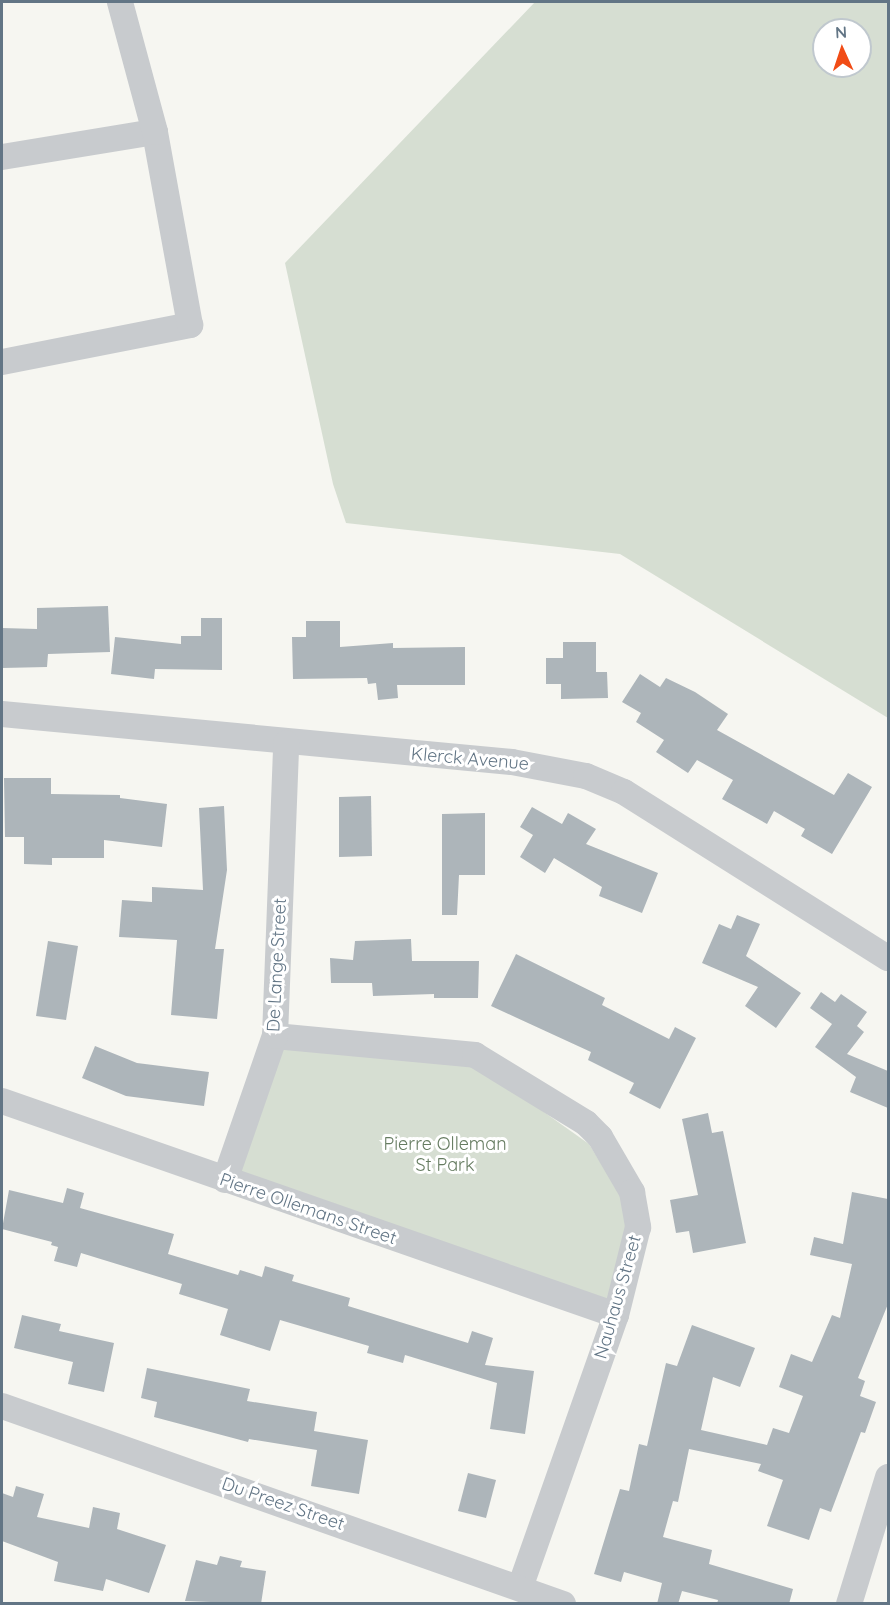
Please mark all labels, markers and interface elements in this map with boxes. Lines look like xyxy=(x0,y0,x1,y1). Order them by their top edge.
north arrow xyxy=(812,18,872,78)
text: N xyxy=(835,22,848,42)
street label: Klerck Avenue xyxy=(410,743,530,775)
street label: De Lange Street xyxy=(263,897,291,1033)
park label: Pierre Olleman St Park xyxy=(383,1134,507,1176)
street label: Pierre Ollemans Street xyxy=(217,1169,399,1249)
street label: Nauhaus Street xyxy=(590,1233,646,1361)
street label: Du Preez Street xyxy=(219,1473,347,1535)

